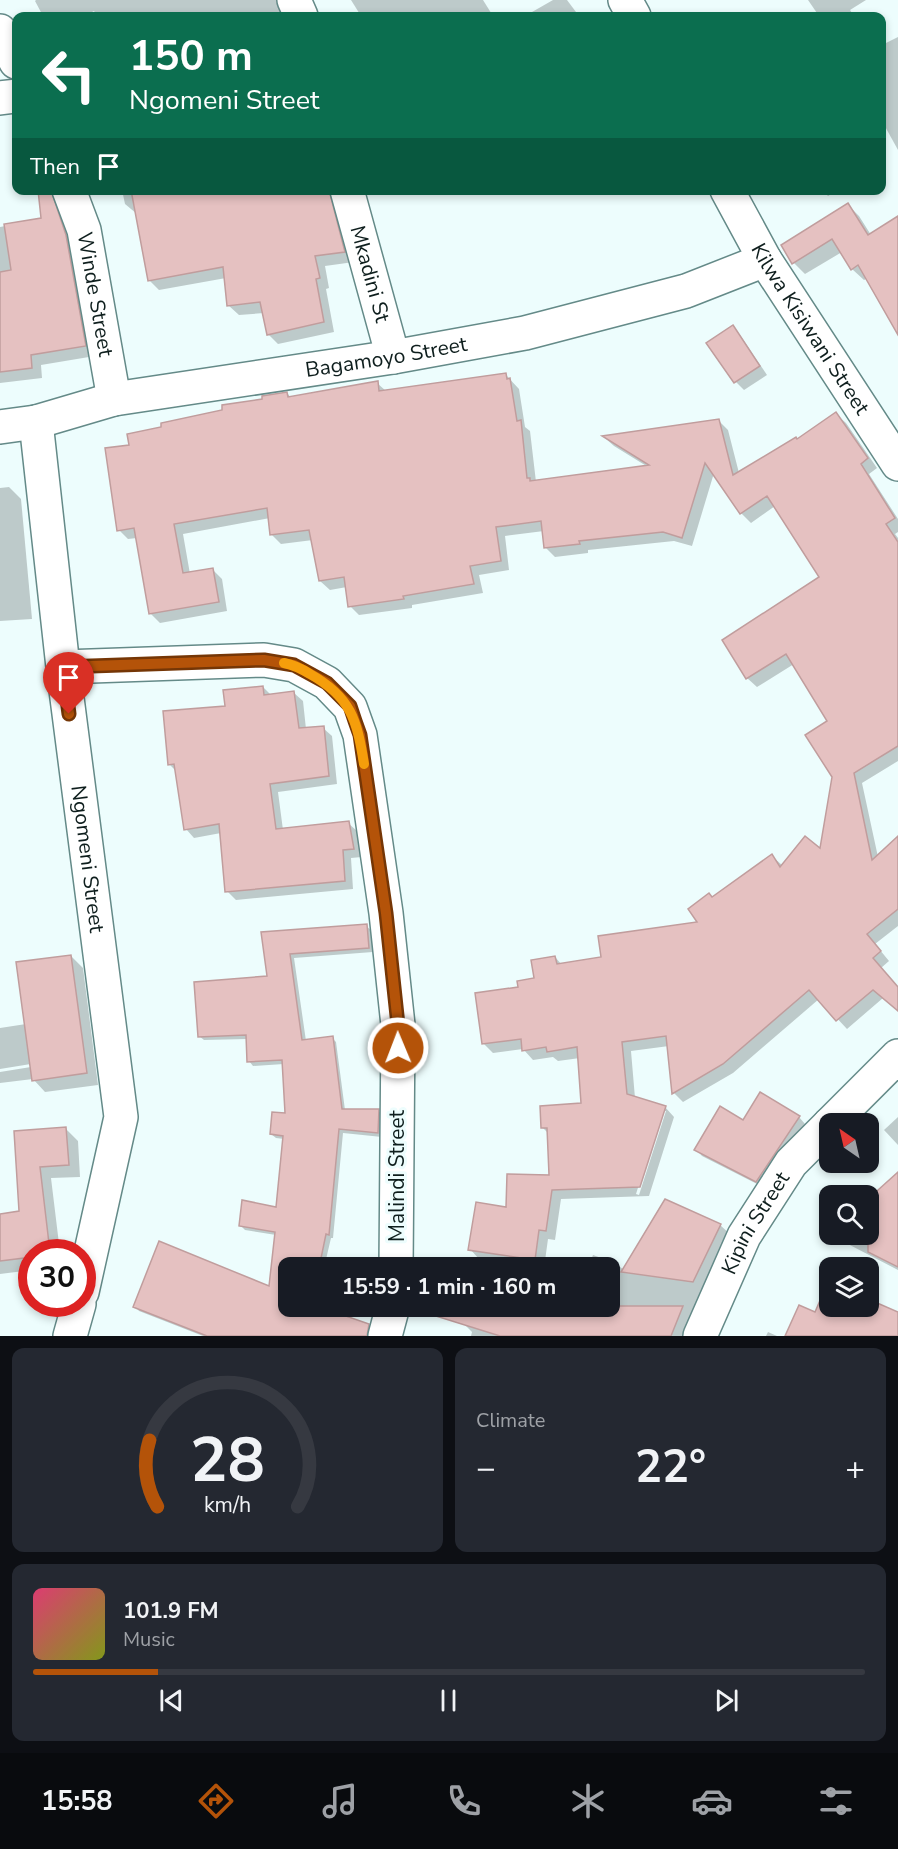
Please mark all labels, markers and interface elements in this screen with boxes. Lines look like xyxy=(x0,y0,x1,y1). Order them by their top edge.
text: 150 m xyxy=(129,28,253,85)
icon: left xyxy=(30,36,108,114)
text: Ngomeni Street xyxy=(129,82,320,119)
icon: arrive xyxy=(92,150,125,183)
text: Then xyxy=(30,152,80,182)
street label: Mkadini St xyxy=(343,222,397,326)
street label: Winde Street xyxy=(71,230,120,359)
street label: Kilwa Kisiwani Street xyxy=(744,238,876,421)
street label: Bagamoyo Street xyxy=(303,330,470,384)
pin xyxy=(43,652,94,714)
icon: arrive xyxy=(52,661,85,694)
street label: Ngomeni Street xyxy=(64,784,111,935)
position arrow xyxy=(366,1016,430,1080)
street label: Malindi Street xyxy=(383,1109,411,1242)
north arrow xyxy=(819,1113,879,1173)
map controls xyxy=(819,1113,879,1317)
street label: Kipini Street xyxy=(715,1166,796,1279)
button: search xyxy=(819,1185,879,1245)
speed limit sign: 30 xyxy=(18,1239,96,1317)
button: layers xyxy=(819,1257,879,1317)
text: 15:59 · 1 min · 160 m xyxy=(342,1272,556,1302)
text: Climate xyxy=(476,1407,545,1434)
text: 28 xyxy=(190,1418,265,1503)
text: 22° xyxy=(635,1437,706,1498)
text: − xyxy=(476,1446,496,1491)
text: + xyxy=(845,1446,865,1491)
text: km/h xyxy=(204,1490,251,1520)
text: 101.9 FM xyxy=(123,1596,219,1626)
text: Music xyxy=(123,1626,175,1653)
icon: previous xyxy=(155,1684,188,1717)
icon: pause xyxy=(432,1684,465,1717)
icon: next xyxy=(710,1684,743,1717)
icon: directions xyxy=(195,1780,237,1822)
icon: music xyxy=(319,1780,361,1822)
icon: phone xyxy=(443,1780,485,1822)
icon: climate xyxy=(567,1780,609,1822)
icon: car xyxy=(691,1780,733,1822)
icon: filters xyxy=(815,1780,857,1822)
text: 15:58 xyxy=(41,1783,113,1820)

